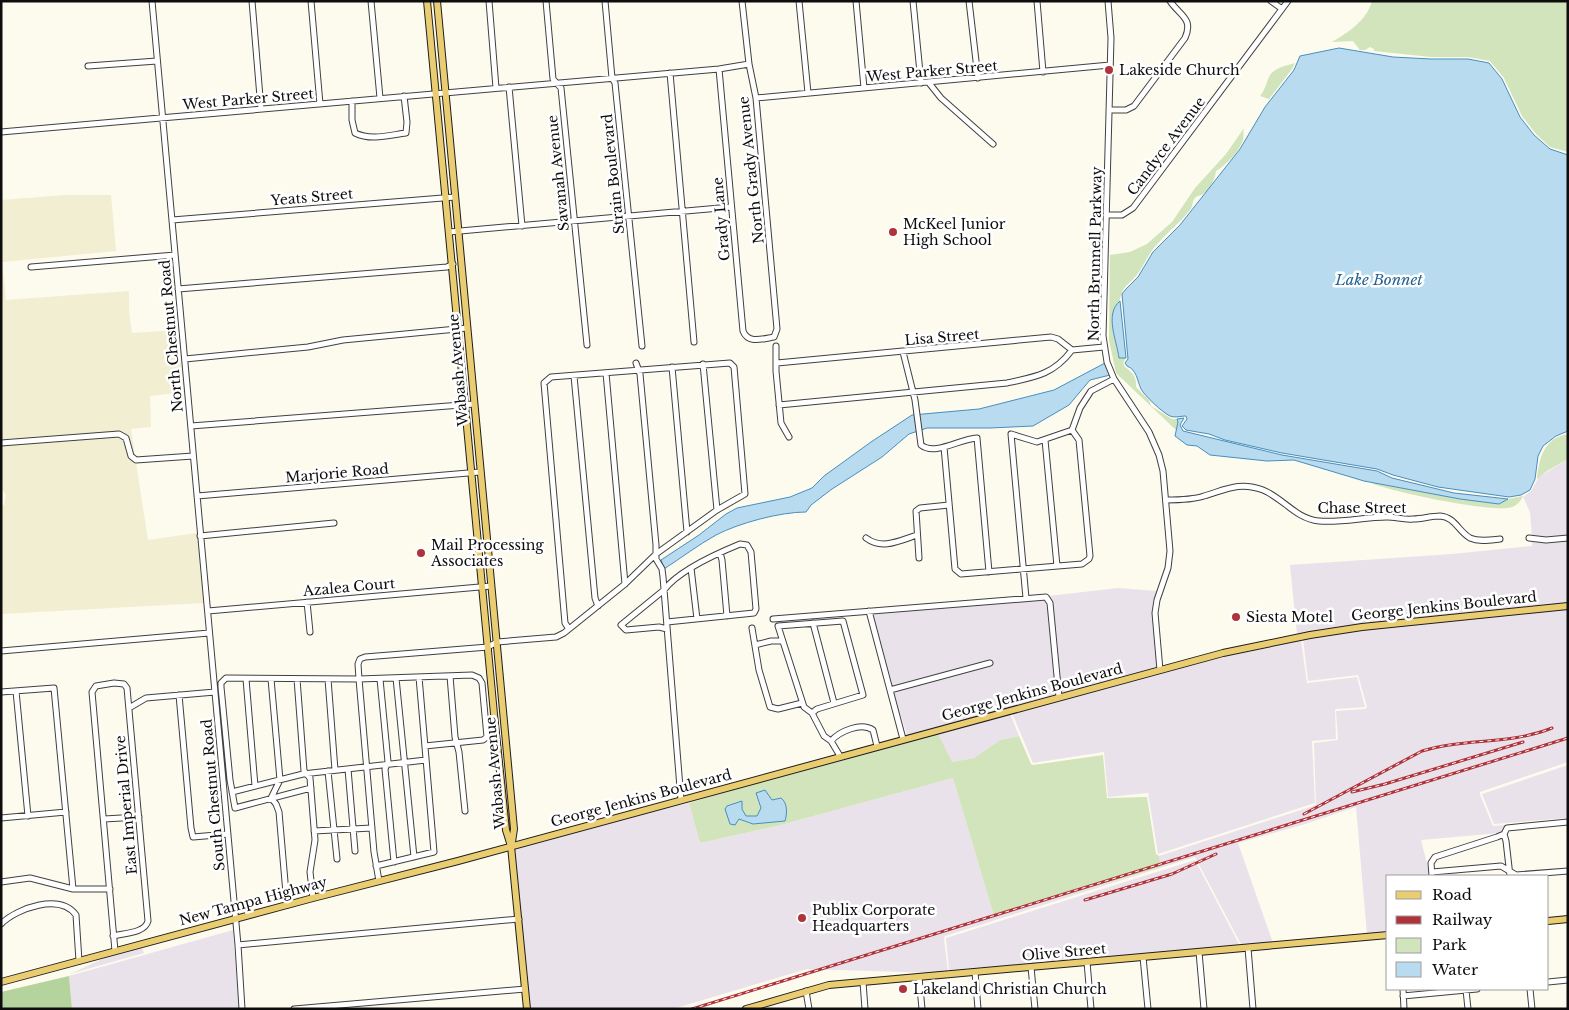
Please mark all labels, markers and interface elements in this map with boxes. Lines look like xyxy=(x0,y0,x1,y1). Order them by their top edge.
street label: West Parker Street xyxy=(865,56,999,86)
place label: Lakeside Church xyxy=(1119,61,1240,79)
marker: Lakeside Church xyxy=(1103,64,1115,76)
street label: West Parker Street xyxy=(181,84,315,114)
street label: Candyce Avenue xyxy=(1123,93,1209,199)
street label: North Grady Avenue xyxy=(734,95,768,245)
street label: Strain Boulevard xyxy=(598,112,628,235)
street label: Savanah Avenue xyxy=(543,114,573,232)
street label: North Brunnell Parkway xyxy=(1084,166,1106,342)
street label: Grady Lane xyxy=(708,176,734,262)
street label: Yeats Street xyxy=(269,184,355,210)
place label: McKeel Junior High School xyxy=(903,215,1006,249)
marker: McKeel Junior High School xyxy=(887,226,899,238)
street label: North Chestnut Road xyxy=(155,258,187,413)
water label: Lake Bonnet xyxy=(1334,270,1423,289)
street label: Wabash Avenue xyxy=(444,313,472,428)
street label: Lisa Street xyxy=(904,325,981,349)
street label: Marjorie Road xyxy=(284,459,390,486)
street label: Chase Street xyxy=(1317,499,1407,517)
place label: Mail Processing Associates xyxy=(430,536,544,570)
marker: Mail Processing Associates xyxy=(415,547,427,559)
street label: Azalea Court xyxy=(301,574,396,600)
street label: George Jenkins Boulevard xyxy=(1350,587,1538,625)
place label: Siesta Motel xyxy=(1246,608,1333,626)
marker: Siesta Motel xyxy=(1230,611,1242,623)
street label: George Jenkins Boulevard xyxy=(940,659,1125,725)
street label: Wabash Avenue xyxy=(481,716,509,831)
street label: South Chestnut Road xyxy=(197,718,229,872)
street label: East Imperial Drive xyxy=(111,735,141,875)
street label: George Jenkins Boulevard xyxy=(549,765,734,831)
street label: New Tampa Highway xyxy=(177,873,329,929)
legend xyxy=(1386,875,1549,990)
text: Road xyxy=(1432,885,1472,904)
place label: Publix Corporate Headquarters xyxy=(812,901,935,935)
text: Railway xyxy=(1432,910,1493,929)
marker: Publix Corporate Headquarters xyxy=(796,912,808,924)
text: Park xyxy=(1432,935,1468,954)
street label: Olive Street xyxy=(1021,939,1108,965)
text: Water xyxy=(1431,960,1479,979)
place label: Lakeland Christian Church xyxy=(913,980,1107,998)
marker: Lakeland Christian Church xyxy=(897,983,909,995)

